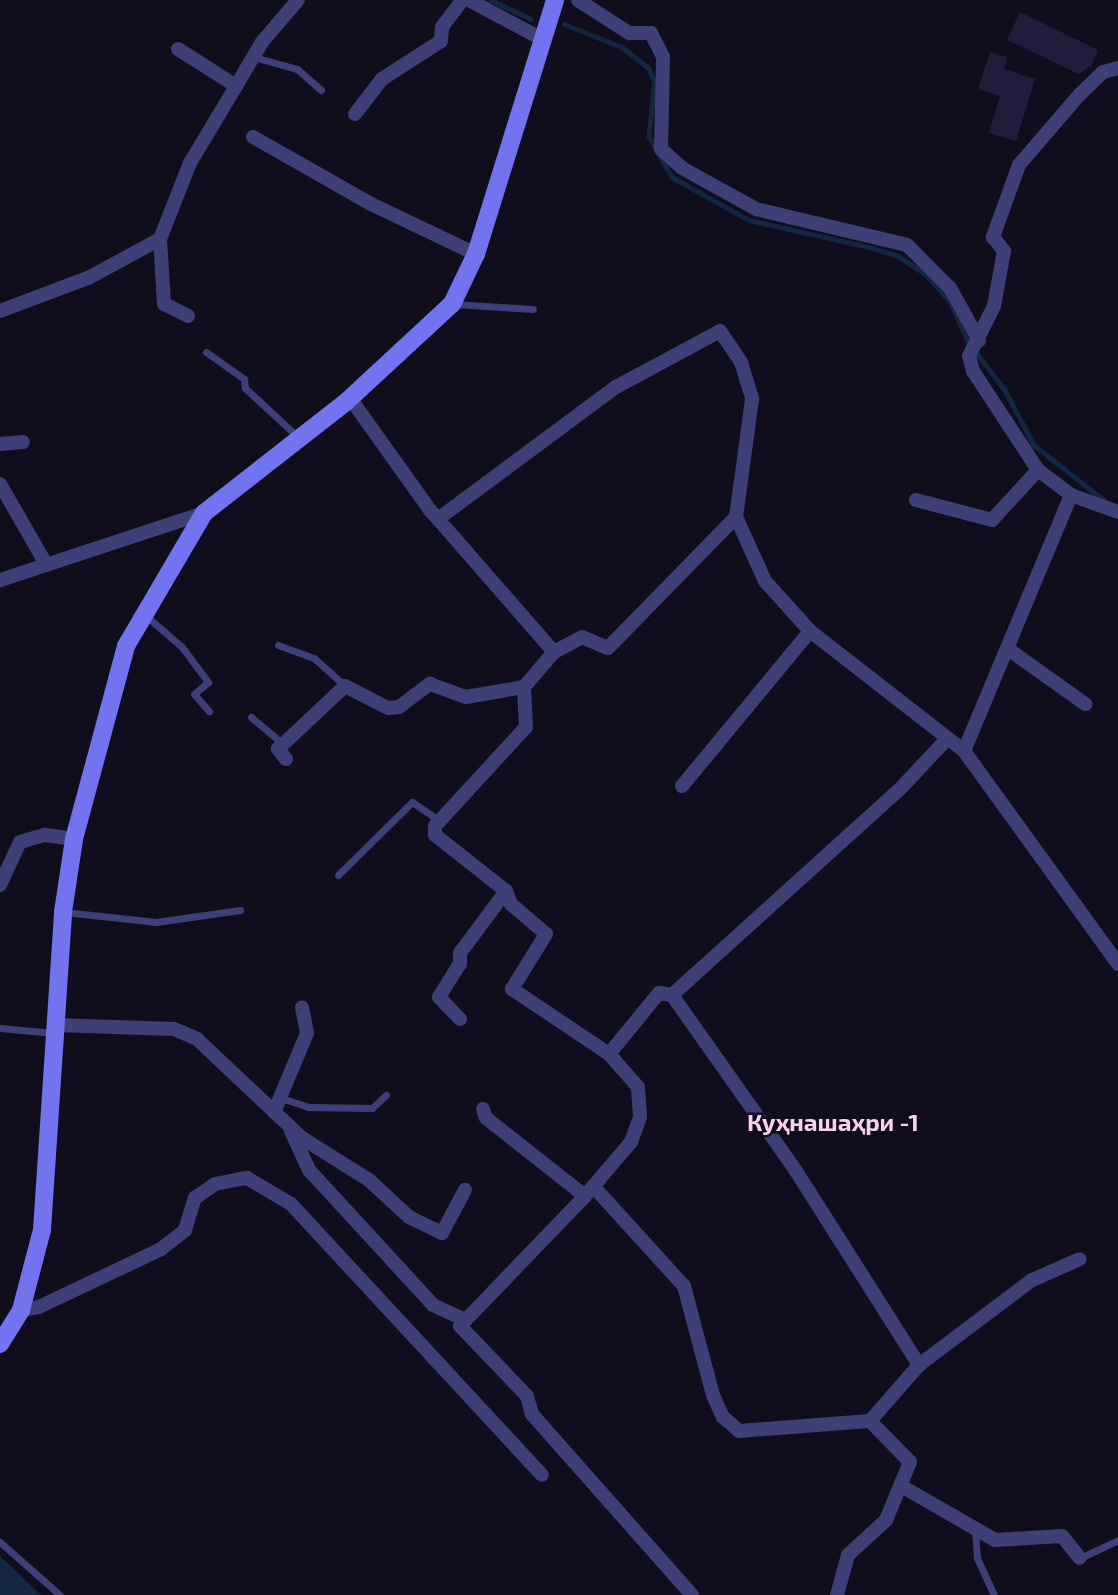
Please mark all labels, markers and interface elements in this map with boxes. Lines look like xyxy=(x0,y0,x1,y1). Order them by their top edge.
district label: Куҳнашаҳри -1 xyxy=(747,1108,919,1136)

